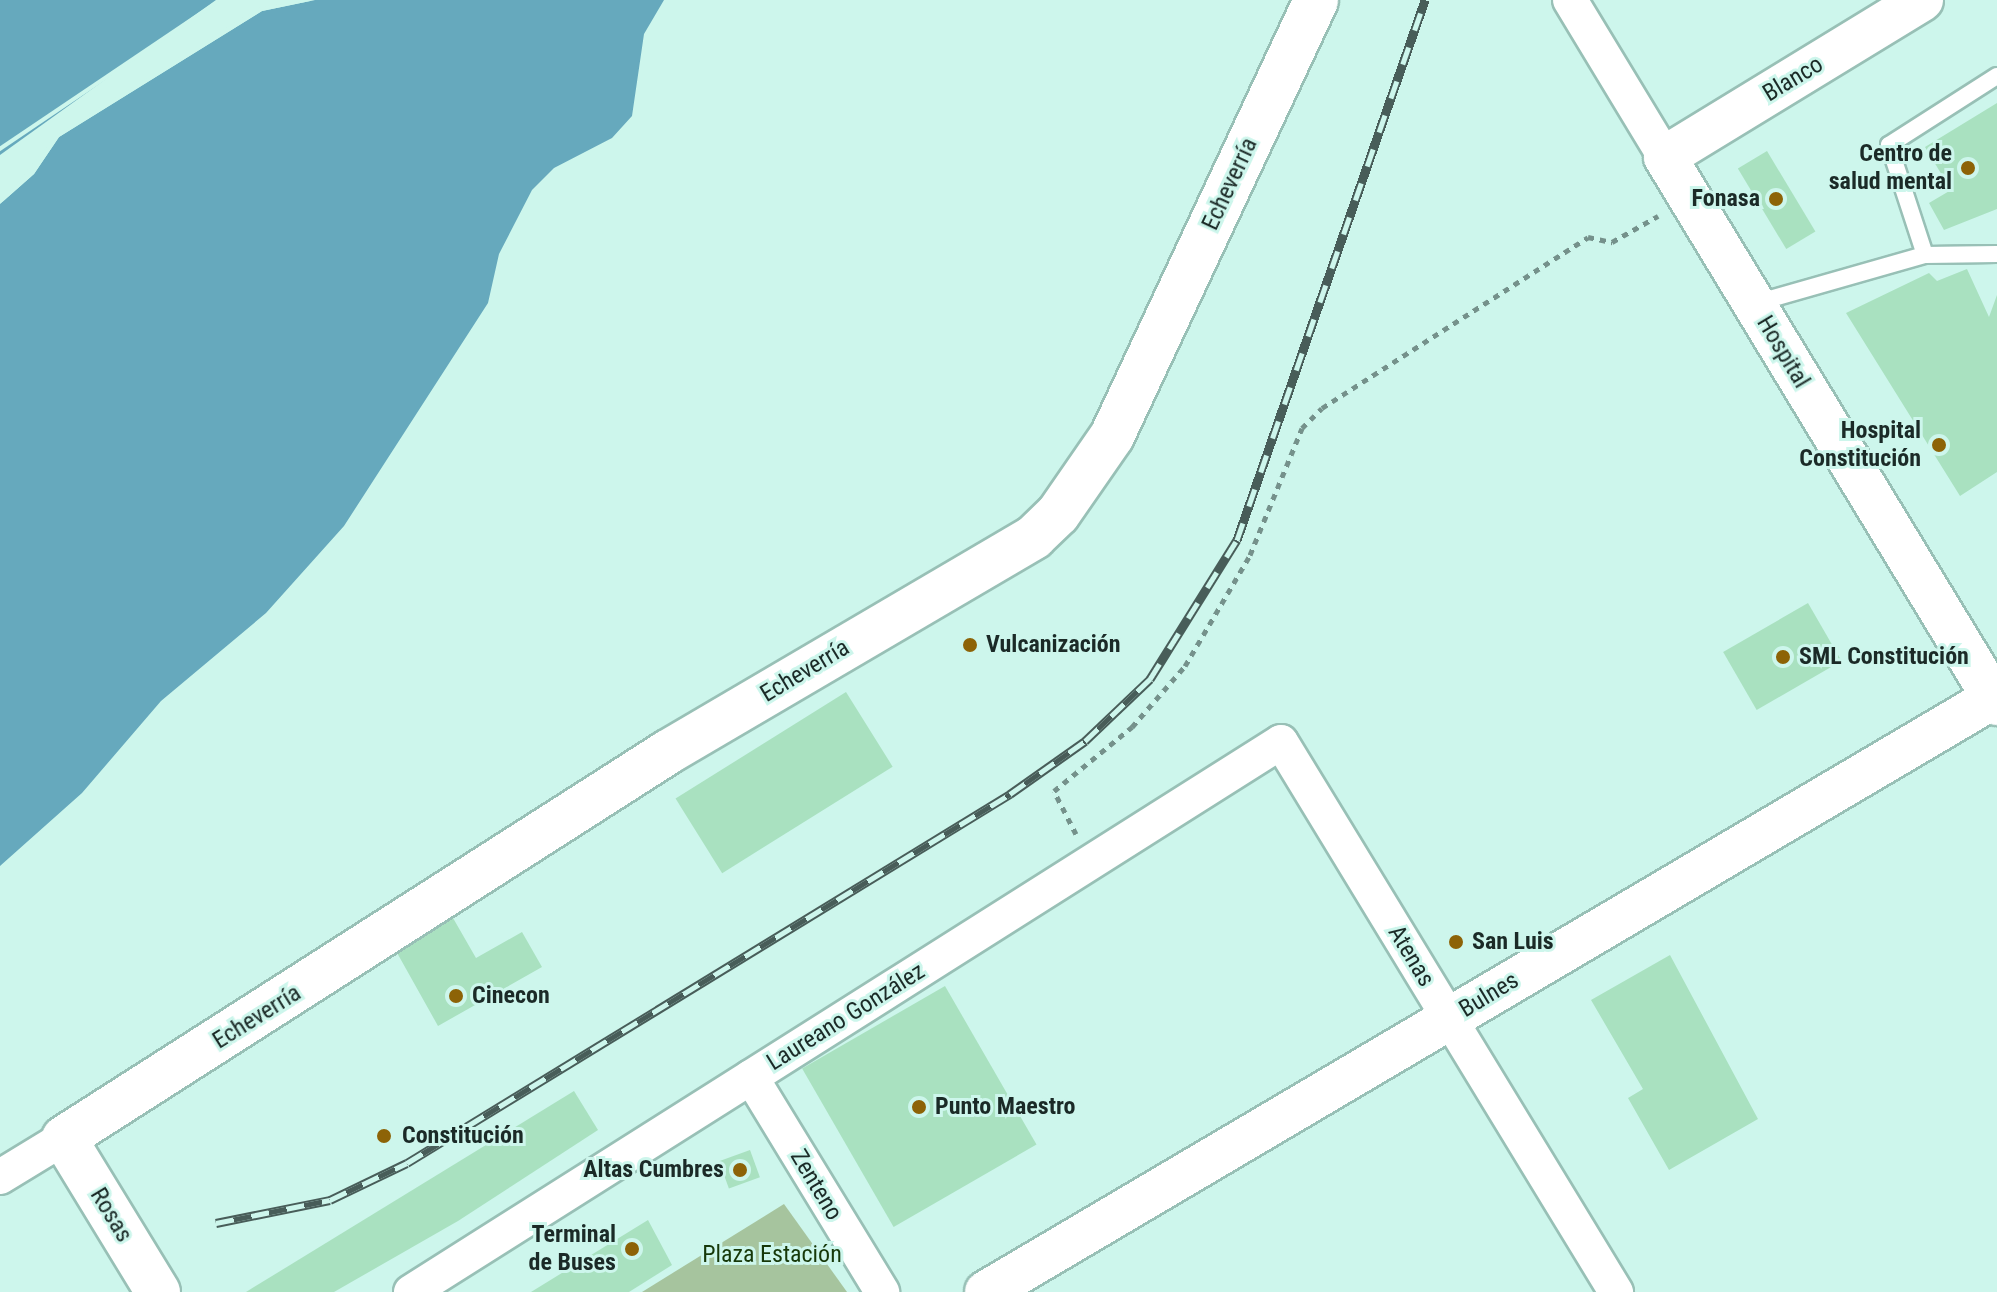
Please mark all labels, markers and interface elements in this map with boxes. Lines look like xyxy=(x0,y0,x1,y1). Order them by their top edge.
street label: Blanco xyxy=(1758,50,1828,108)
street label: Echeverría xyxy=(1196,133,1264,235)
place label: Centro de salud mental xyxy=(1829,140,1952,196)
marker: Centro de salud mental xyxy=(1959,159,1977,177)
place label: Fonasa xyxy=(1692,185,1760,213)
marker: Fonasa xyxy=(1767,190,1785,208)
street label: Hospital xyxy=(1750,311,1816,393)
place label: Hospital Constitución xyxy=(1799,417,1921,473)
marker: Hospital Constitución xyxy=(1928,434,1950,456)
place label: Vulcanización xyxy=(986,631,1121,659)
street label: Echeverría xyxy=(755,633,855,709)
marker: Vulcanización xyxy=(961,636,979,654)
place label: SML Constitución xyxy=(1799,643,1969,671)
marker: SML Constitución xyxy=(1774,648,1792,666)
street label: Atenas xyxy=(1382,920,1440,992)
place label: San Luis xyxy=(1472,928,1554,956)
marker: San Luis xyxy=(1447,933,1465,951)
street label: Laureano González xyxy=(762,957,930,1077)
street label: Bulnes xyxy=(1454,966,1524,1024)
street label: Echeverría xyxy=(208,979,306,1055)
place label: Cinecon xyxy=(472,982,550,1010)
marker: Cinecon xyxy=(447,987,465,1005)
place label: Punto Maestro xyxy=(935,1093,1075,1121)
marker: Punto Maestro xyxy=(910,1098,928,1116)
place label: Constitución xyxy=(402,1122,524,1150)
marker: Constitución xyxy=(373,1125,395,1147)
street label: Zenteno xyxy=(784,1144,848,1226)
place label: Altas Cumbres xyxy=(583,1156,724,1184)
marker: Altas Cumbres xyxy=(731,1161,749,1179)
street label: Rosas xyxy=(84,1183,138,1247)
place label: Terminal de Buses xyxy=(529,1221,616,1277)
marker: Terminal de Buses xyxy=(623,1240,641,1258)
park label: Plaza Estación xyxy=(702,1241,842,1269)

